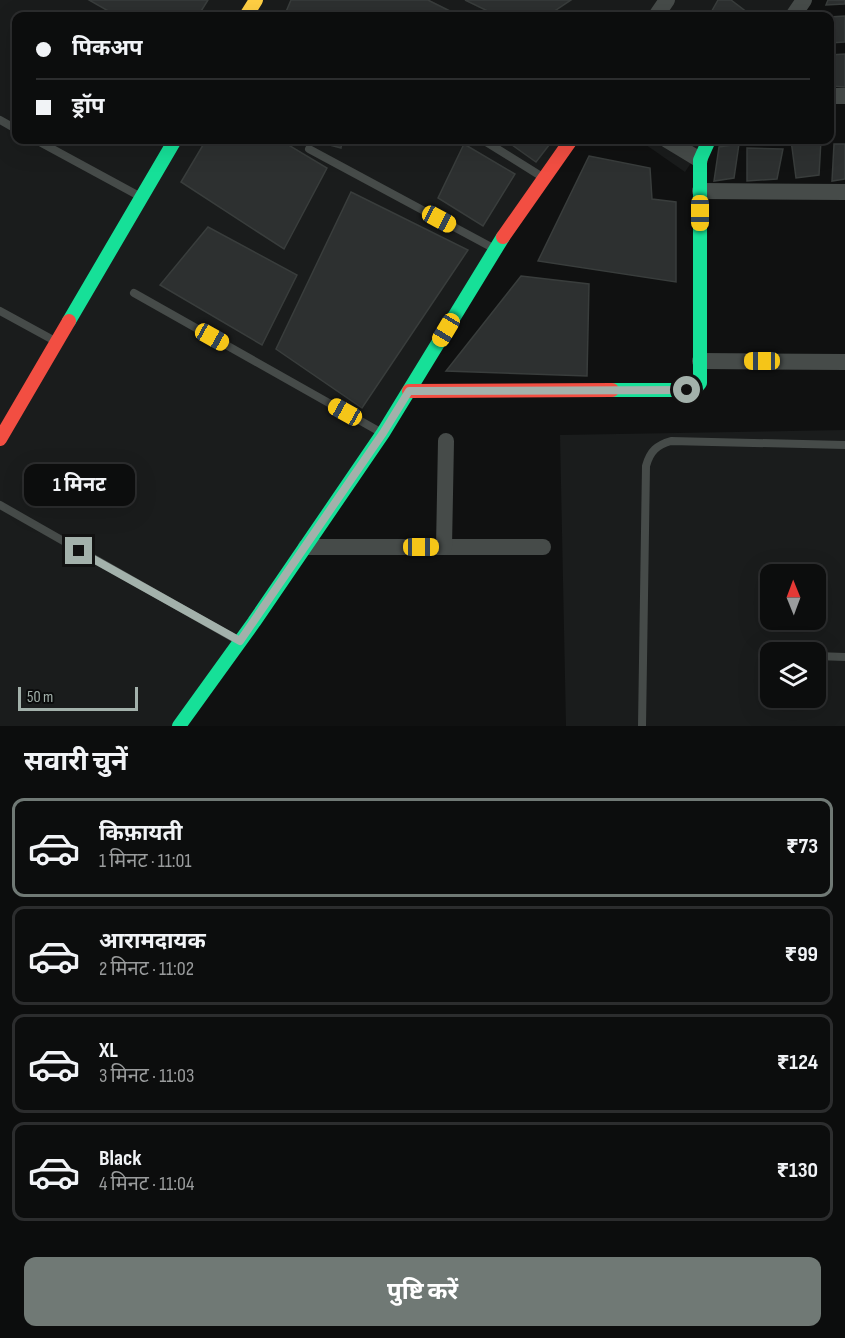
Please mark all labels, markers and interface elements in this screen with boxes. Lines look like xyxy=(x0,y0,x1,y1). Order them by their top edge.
text: पिकअप xyxy=(72,35,143,62)
text: ड्रॉप xyxy=(72,93,105,120)
car xyxy=(691,195,709,231)
car xyxy=(419,203,459,235)
car xyxy=(429,310,463,350)
car xyxy=(192,320,232,354)
car xyxy=(744,352,780,370)
route start xyxy=(673,376,700,403)
car xyxy=(325,395,365,429)
callout: 1 मिनट xyxy=(23,464,134,506)
text: 1 मिनट xyxy=(53,473,106,497)
route end xyxy=(65,537,92,564)
car xyxy=(403,538,439,556)
north arrow xyxy=(760,564,826,630)
map controls xyxy=(760,564,826,708)
button: layers xyxy=(760,642,826,708)
scale bar xyxy=(18,684,138,712)
text: 50 m xyxy=(27,688,53,707)
text: सवारी चुनें xyxy=(24,746,128,778)
text: किफ़ायती xyxy=(99,820,183,847)
icon: car xyxy=(27,821,81,875)
text: ₹73 xyxy=(786,833,818,860)
text: 1 मिनट · 11:01 xyxy=(99,849,192,873)
text: आरामदायक xyxy=(99,928,206,955)
icon: car xyxy=(27,929,81,983)
text: ₹99 xyxy=(785,941,818,968)
text: 2 मिनट · 11:02 xyxy=(99,957,194,981)
icon: car xyxy=(27,1037,81,1091)
text: XL xyxy=(99,1037,118,1064)
text: ₹124 xyxy=(777,1049,818,1076)
text: 3 मिनट · 11:03 xyxy=(99,1064,194,1088)
icon: car xyxy=(27,1145,81,1199)
text: Black xyxy=(99,1145,141,1172)
text: ₹130 xyxy=(776,1157,818,1184)
text: 4 मिनट · 11:04 xyxy=(99,1172,194,1196)
button: पुष्टि करें xyxy=(24,1257,821,1326)

